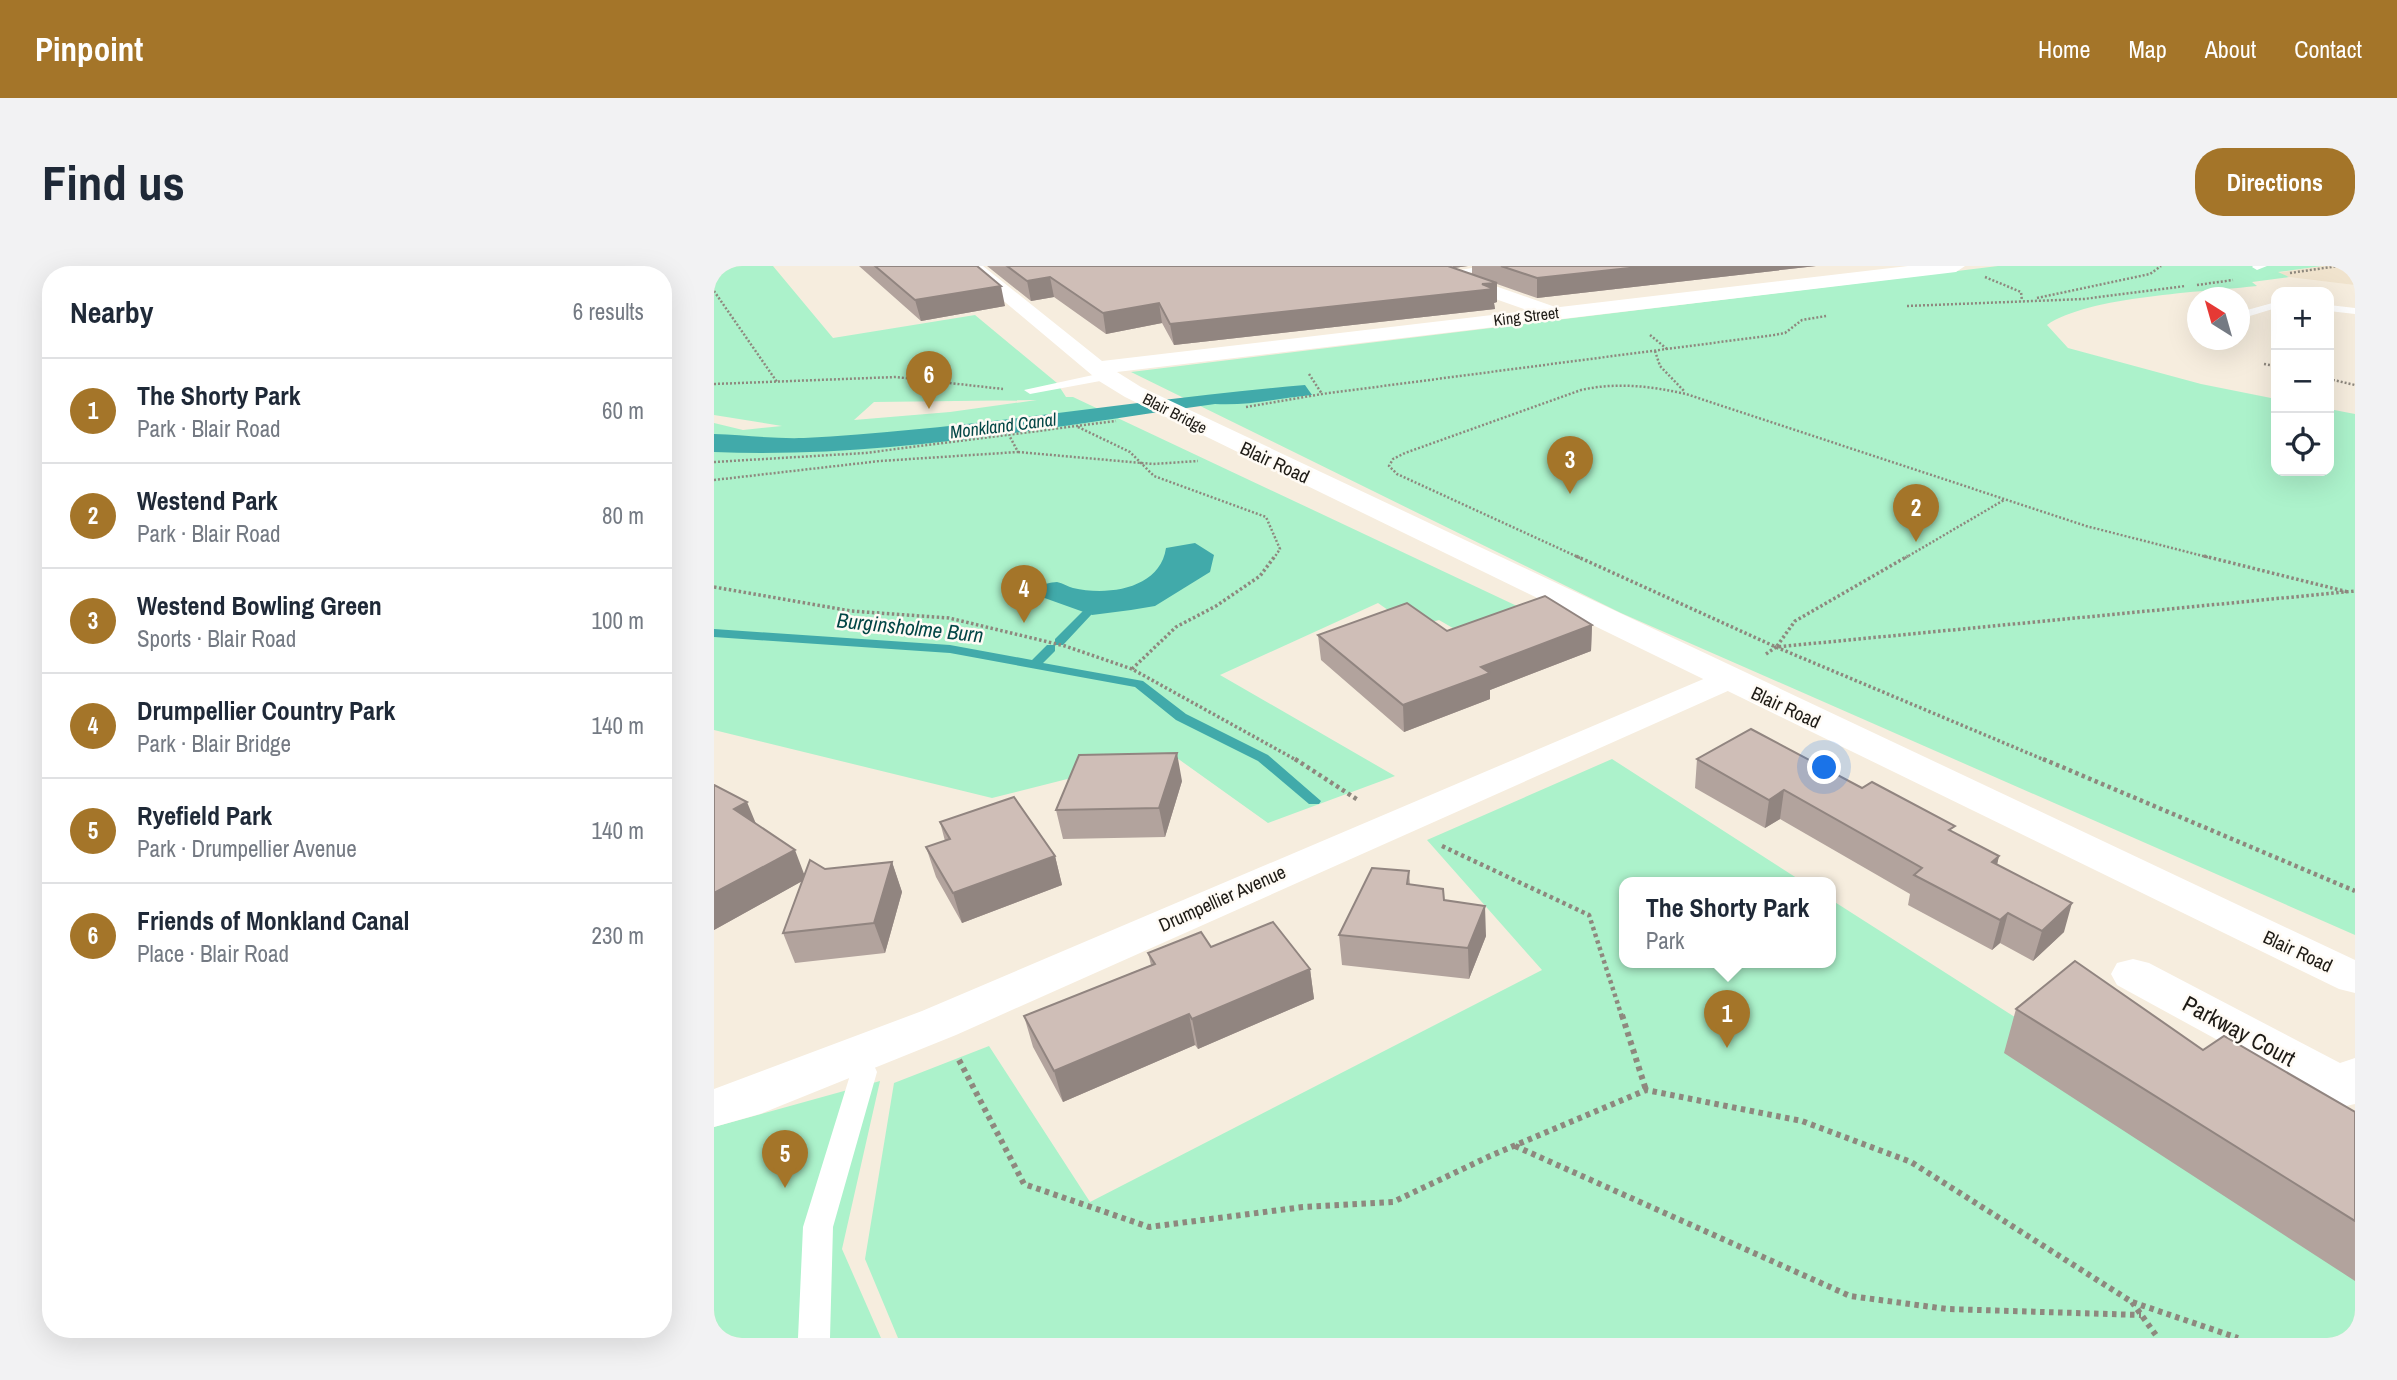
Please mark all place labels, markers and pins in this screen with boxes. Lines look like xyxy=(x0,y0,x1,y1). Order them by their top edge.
pin: 6 xyxy=(906,351,952,409)
pin: 3 xyxy=(1547,436,1593,494)
pin: 2 xyxy=(1893,484,1939,542)
pin: 4 xyxy=(1001,565,1047,623)
pin: 1 xyxy=(1704,990,1750,1048)
pin: 5 xyxy=(762,1130,808,1188)

